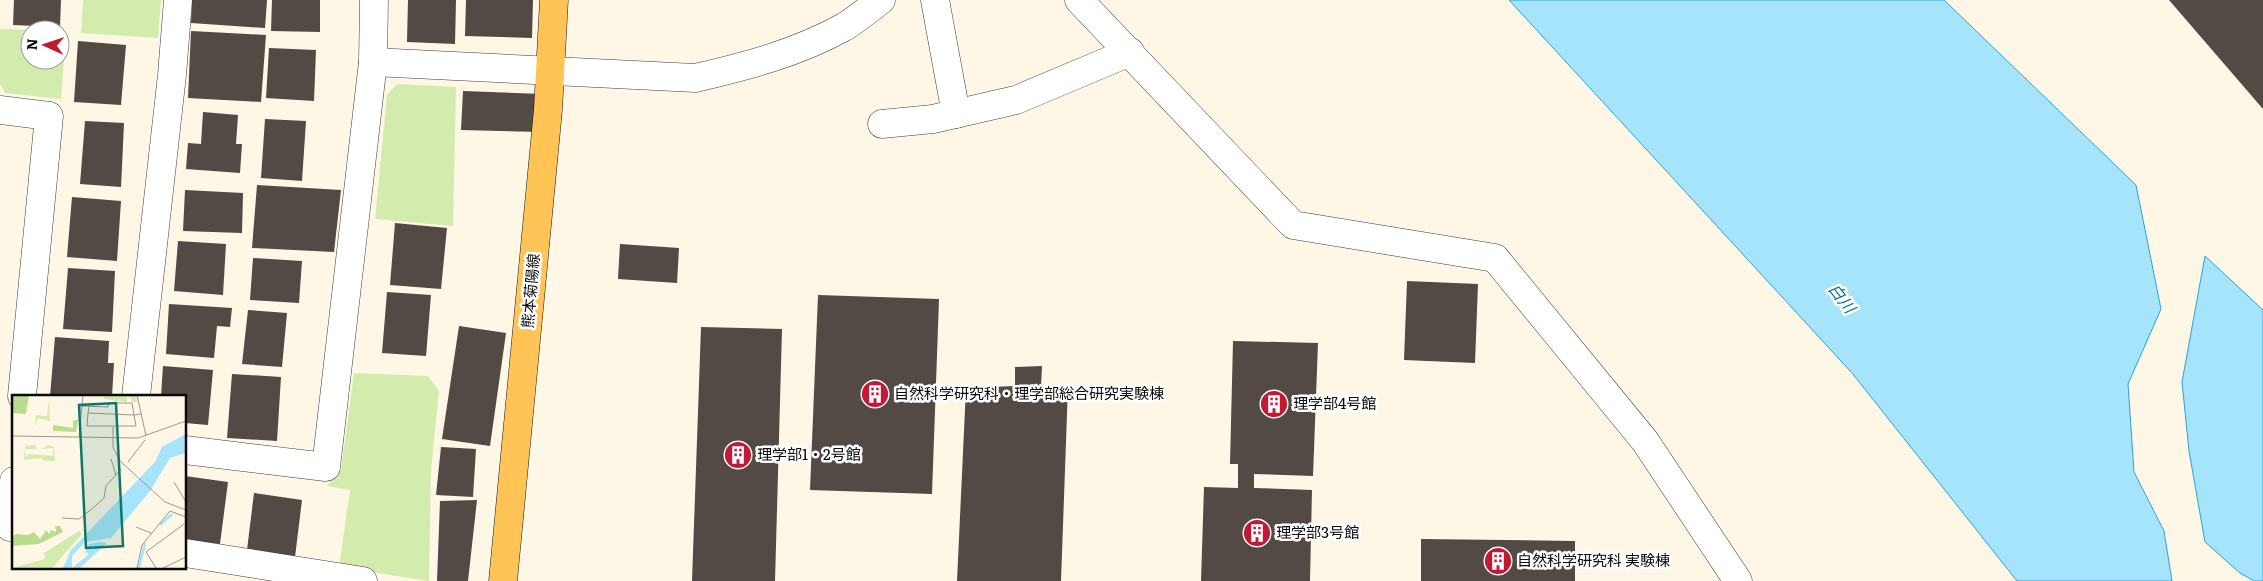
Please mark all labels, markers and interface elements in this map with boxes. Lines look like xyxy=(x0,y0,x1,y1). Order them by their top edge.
north arrow xyxy=(20,20,70,70)
text: N xyxy=(21,38,41,51)
street label: 熊本菊陽線 xyxy=(515,253,544,329)
water label: 白川 xyxy=(1823,277,1863,319)
building icon: 自然科学研究科・理学部総合研究実験棟 xyxy=(860,379,890,409)
place label: 自然科学研究科・理学部総合研究実験棟 xyxy=(894,381,1164,404)
building icon: 理学部4号館 xyxy=(1259,389,1289,419)
place label: 理学部4号館 xyxy=(1293,391,1376,414)
inset map xyxy=(12,395,186,568)
building icon: 理学部1・2号館 xyxy=(723,440,753,470)
place label: 理学部1・2号館 xyxy=(757,442,861,465)
building icon: 理学部3号館 xyxy=(1242,518,1272,548)
place label: 理学部3号館 xyxy=(1276,520,1359,543)
building icon: 自然科学研究科 実験棟 xyxy=(1483,546,1513,576)
place label: 自然科学研究科 実験棟 xyxy=(1517,548,1670,571)

